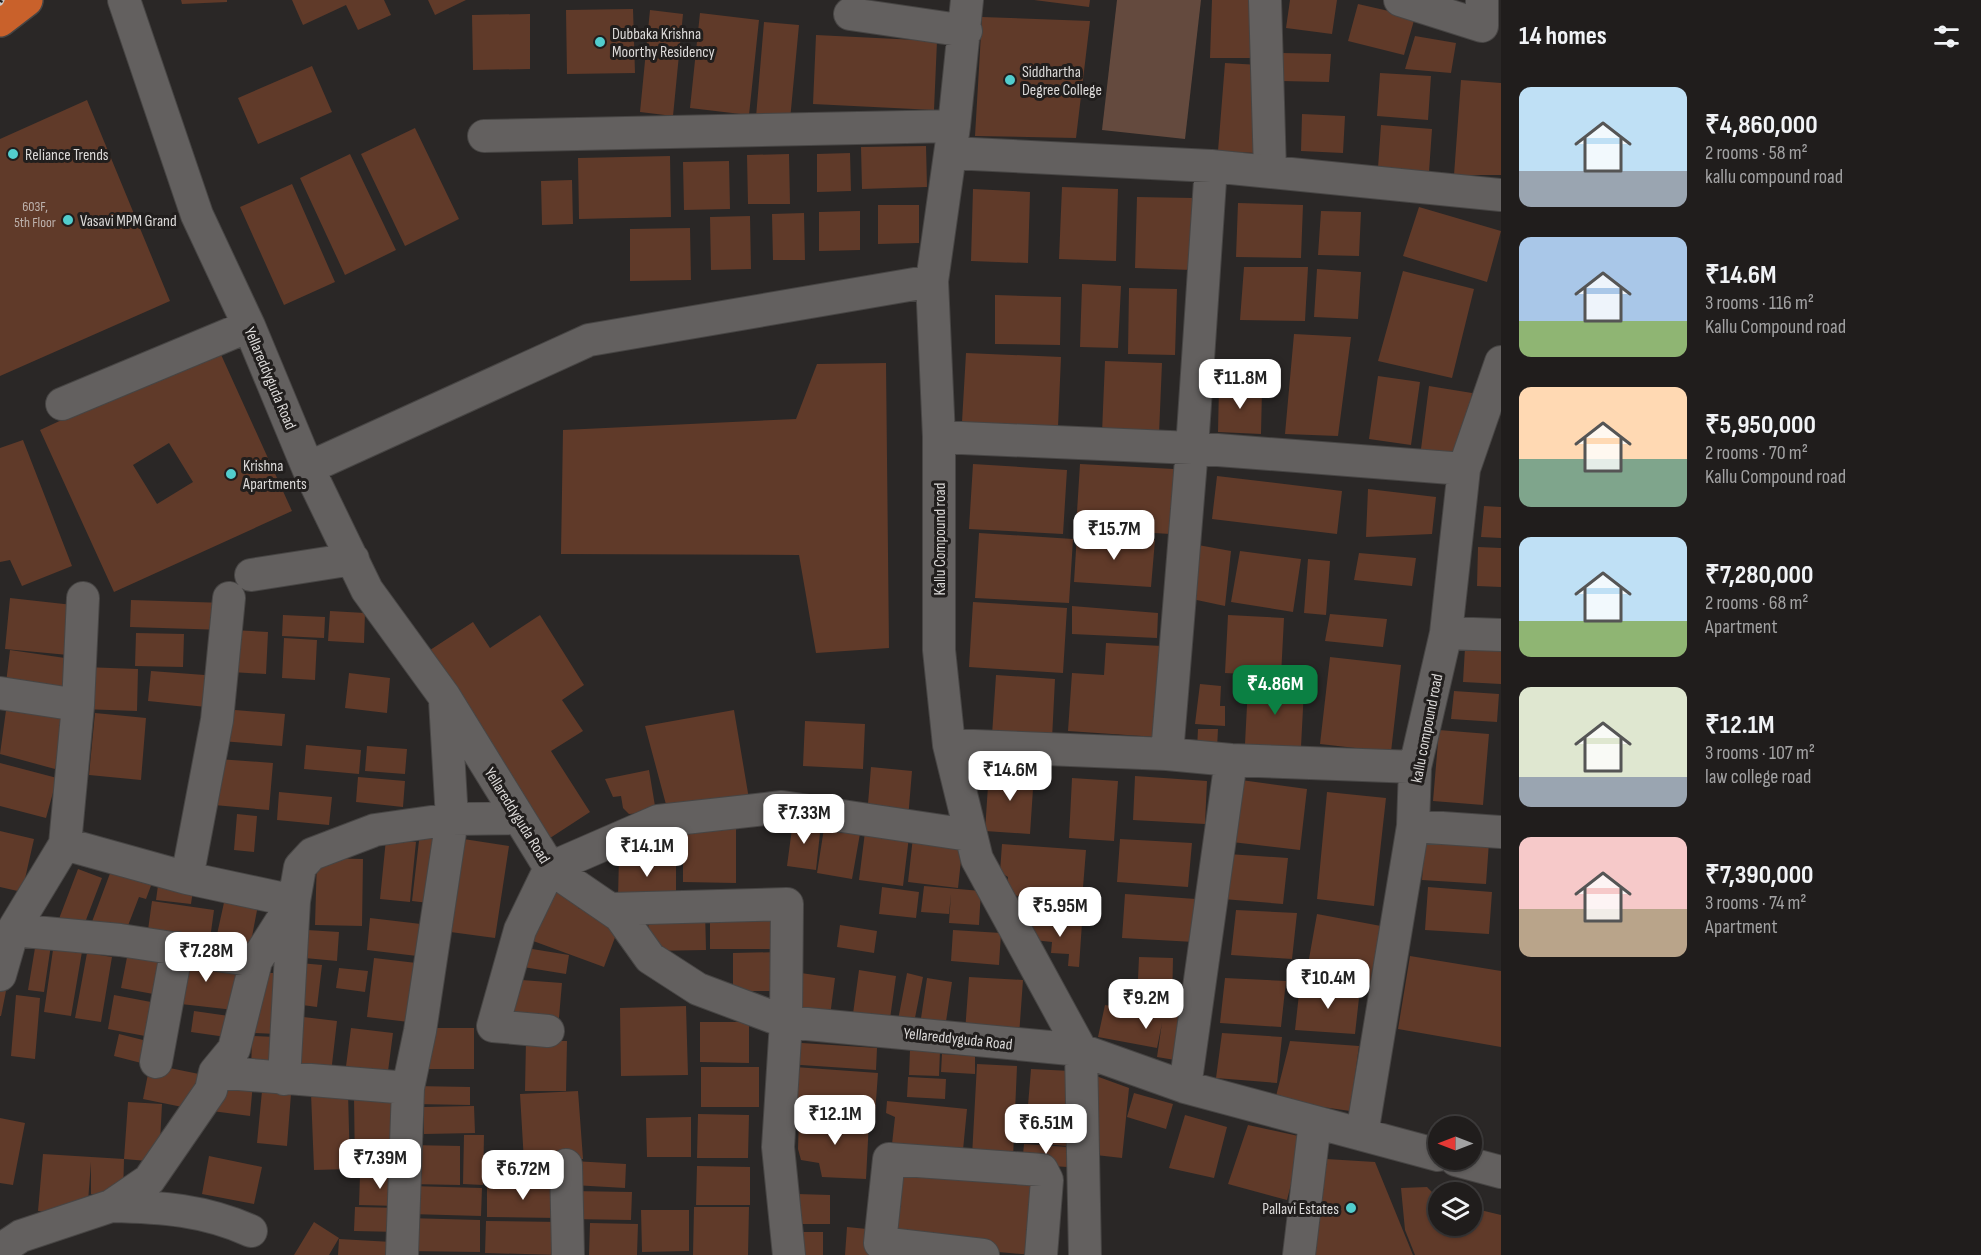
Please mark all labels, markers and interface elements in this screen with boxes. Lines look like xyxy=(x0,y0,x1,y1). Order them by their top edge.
icon: filters xyxy=(1930,20,1963,53)
text: 14 homes xyxy=(1519,21,1607,52)
place label: Dubbaka Krishna Moorthy Residency xyxy=(612,25,715,62)
marker: Dubbaka Krishna Moorthy Residency xyxy=(593,35,607,49)
place label: Siddhartha Degree College xyxy=(1022,63,1102,100)
marker: Siddhartha Degree College xyxy=(1003,73,1017,87)
text: ₹4,860,000 xyxy=(1705,110,1818,141)
icon: home xyxy=(1567,111,1639,183)
text: 2 rooms · 58 m² xyxy=(1705,141,1808,165)
place label: Reliance Trends xyxy=(25,146,109,165)
marker: Reliance Trends xyxy=(6,147,20,161)
text: kallu compound road xyxy=(1705,165,1843,189)
house number: 603F, 5th Floor xyxy=(14,198,56,231)
place label: Vasavi MPM Grand xyxy=(80,212,177,231)
marker: Vasavi MPM Grand xyxy=(61,213,75,227)
text: ₹14.6M xyxy=(1705,260,1776,291)
icon: home xyxy=(1567,261,1639,333)
text: 3 rooms · 116 m² xyxy=(1705,291,1814,315)
text: Kallu Compound road xyxy=(1705,315,1846,339)
street label: Yellareddyguda Road xyxy=(240,325,300,433)
pin: ₹11.8M xyxy=(1191,359,1289,410)
text: ₹11.8M xyxy=(1213,366,1267,390)
text: ₹5,950,000 xyxy=(1705,410,1816,441)
icon: home xyxy=(1567,411,1639,483)
text: 2 rooms · 70 m² xyxy=(1705,441,1808,465)
place label: Krishna Apartments xyxy=(242,457,307,494)
text: Kallu Compound road xyxy=(1705,465,1846,489)
marker: Krishna Apartments xyxy=(224,467,238,481)
street label: Kallu Compound road xyxy=(931,483,950,595)
pin: ₹15.7M xyxy=(1065,510,1163,561)
text: ₹15.7M xyxy=(1087,517,1141,541)
text: ₹7,280,000 xyxy=(1705,560,1813,591)
icon: home xyxy=(1567,561,1639,633)
text: 2 rooms · 68 m² xyxy=(1705,591,1809,615)
text: Apartment xyxy=(1705,615,1778,639)
pin: ₹4.86M xyxy=(1226,665,1324,716)
text: ₹4.86M xyxy=(1247,672,1303,696)
street label: kallu compound road xyxy=(1408,672,1447,784)
text: ₹12.1M xyxy=(1705,710,1775,741)
icon: home xyxy=(1567,711,1639,783)
text: 3 rooms · 107 m² xyxy=(1705,741,1815,765)
pin: ₹14.6M xyxy=(961,751,1059,802)
text: ₹14.6M xyxy=(983,758,1037,782)
street label: Yellareddyguda Road xyxy=(480,764,554,867)
text: law college road xyxy=(1705,765,1811,789)
pin: ₹7.33M xyxy=(755,794,853,845)
text: ₹7.33M xyxy=(777,801,831,825)
pin: ₹14.1M xyxy=(598,827,696,878)
text: ₹14.1M xyxy=(620,834,674,858)
text: ₹7,390,000 xyxy=(1705,860,1813,891)
icon: home xyxy=(1567,861,1639,933)
pin: ₹5.95M xyxy=(1011,887,1109,938)
text: 3 rooms · 74 m² xyxy=(1705,891,1807,915)
text: ₹5.95M xyxy=(1032,894,1088,918)
text: Apartment xyxy=(1705,915,1778,939)
pin: ₹7.28M xyxy=(157,932,255,983)
text: ₹7.28M xyxy=(179,939,233,963)
pin: ₹10.4M xyxy=(1279,959,1377,1010)
text: ₹10.4M xyxy=(1301,966,1355,990)
pin: ₹9.2M xyxy=(1104,979,1188,1030)
text: ₹9.2M xyxy=(1123,986,1170,1010)
street label: Yellareddyguda Road xyxy=(902,1024,1013,1055)
pin: ₹12.1M xyxy=(786,1095,884,1146)
text: ₹12.1M xyxy=(808,1102,862,1126)
pin: ₹6.51M xyxy=(997,1104,1095,1155)
text: ₹6.51M xyxy=(1019,1111,1073,1135)
north arrow xyxy=(1428,1116,1482,1170)
map controls xyxy=(1428,1116,1482,1236)
pin: ₹7.39M xyxy=(331,1139,429,1190)
text: ₹7.39M xyxy=(353,1146,407,1170)
pin: ₹6.72M xyxy=(474,1150,572,1201)
text: ₹6.72M xyxy=(496,1157,550,1181)
button: layers xyxy=(1428,1182,1482,1236)
place label: Pallavi Estates xyxy=(1262,1200,1339,1219)
marker: Pallavi Estates xyxy=(1344,1201,1358,1215)

